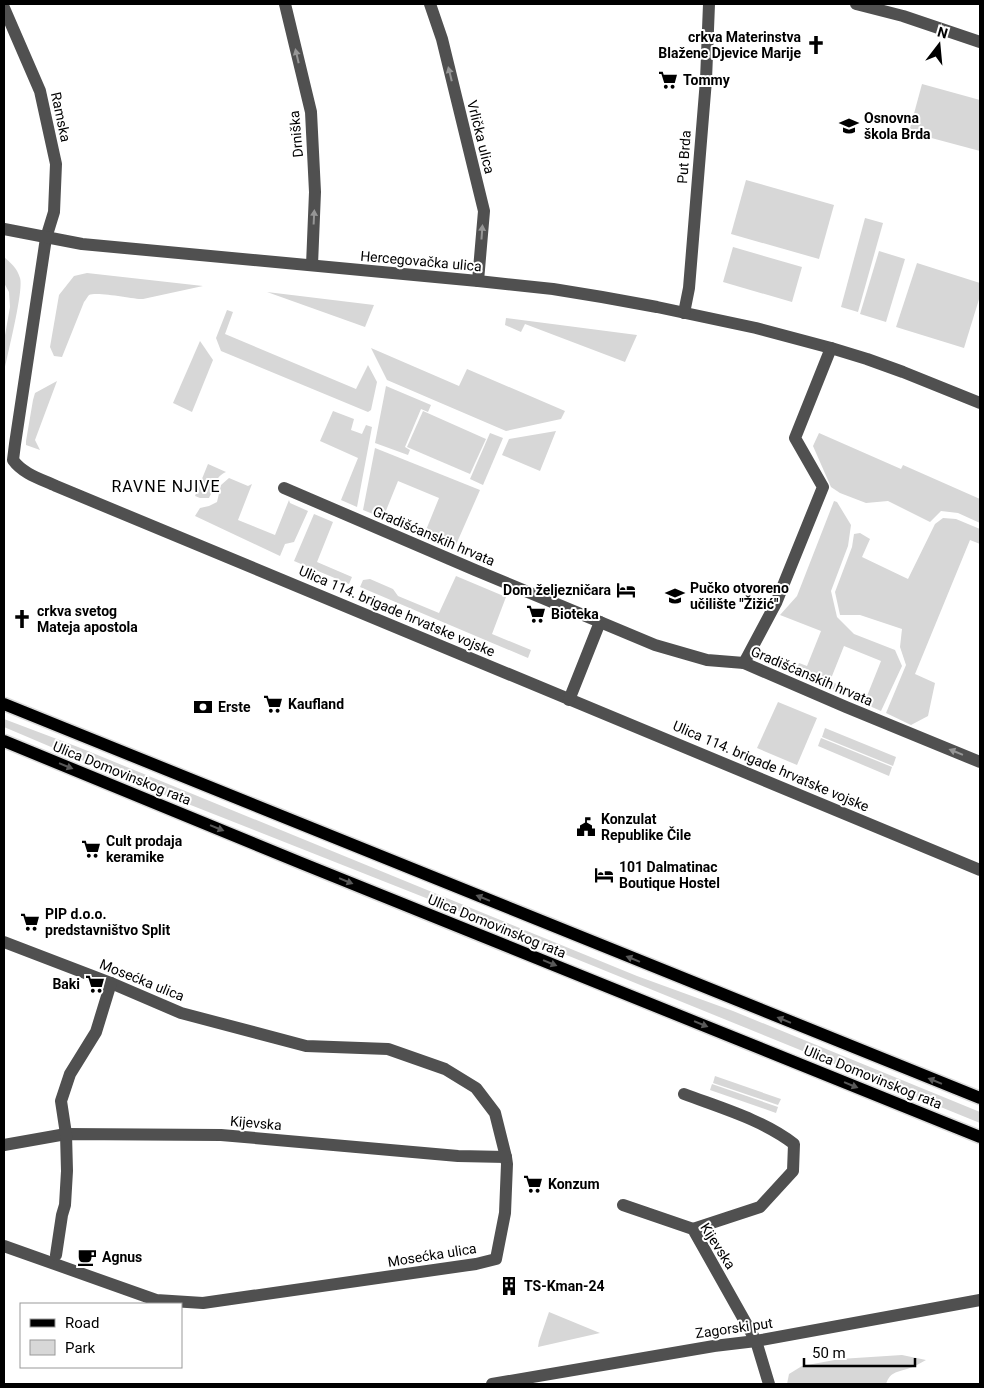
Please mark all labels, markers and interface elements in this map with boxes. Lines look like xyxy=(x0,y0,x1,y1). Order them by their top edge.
north arrow xyxy=(914,20,964,70)
text: N xyxy=(936,23,950,42)
place label: crkva Materinstva Blažene Djevice Marije xyxy=(658,29,801,61)
church icon: crkva Materinstva Blažene Djevice Marije xyxy=(805,34,827,56)
one-way arrow xyxy=(293,48,301,63)
one-way arrow xyxy=(446,66,454,81)
supermarket icon: Tommy xyxy=(657,69,679,91)
place label: Tommy xyxy=(683,72,731,88)
street label: Ramska xyxy=(48,91,74,143)
street label: Vrlička ulica xyxy=(464,99,498,175)
street label: Drniška xyxy=(286,110,306,158)
place label: Osnovna škola Brda xyxy=(864,110,931,142)
school or university icon: Osnovna škola Brda xyxy=(838,115,860,137)
street label: Put Brda xyxy=(674,130,694,184)
one-way arrow xyxy=(310,208,318,224)
one-way arrow xyxy=(479,224,487,240)
street label: Hercegovačka ulica xyxy=(360,248,482,274)
district label: RAVNE NJIVE xyxy=(111,477,221,496)
street label: Gradišćanskih hrvata xyxy=(371,503,497,569)
street label: Ulica 114. brigade hrvatske vojske xyxy=(297,562,497,660)
hotel icon: Dom željezničara xyxy=(615,579,637,601)
place label: Pučko otvoreno učilište "Žižić" xyxy=(690,580,789,612)
place label: Dom željezničara xyxy=(503,582,611,598)
school or university icon: Pučko otvoreno učilište "Žižić" xyxy=(664,585,686,607)
place label: crkva svetog Mateja apostola xyxy=(37,603,138,635)
supermarket icon: Bioteka xyxy=(525,603,547,625)
place label: Bioteka xyxy=(551,606,599,622)
church icon: crkva svetog Mateja apostola xyxy=(11,608,33,630)
street label: Gradišćanskih hrvata xyxy=(749,643,875,709)
supermarket icon: Kaufland xyxy=(262,693,284,715)
bank icon: Erste xyxy=(192,696,214,718)
place label: Kaufland xyxy=(288,696,344,712)
place label: Erste xyxy=(218,699,251,715)
street label: Ulica 114. brigade hrvatske vojske xyxy=(671,717,871,815)
street label: Ulica Domovinskog rata xyxy=(51,738,193,808)
one-way arrow xyxy=(949,747,963,755)
one-way arrow xyxy=(59,763,74,771)
place label: Konzulat Republike Čile xyxy=(601,811,691,843)
public building icon: Konzulat Republike Čile xyxy=(575,816,597,838)
one-way arrow xyxy=(210,825,224,833)
place label: Cult prodaja keramike xyxy=(106,833,183,865)
supermarket icon: Cult prodaja keramike xyxy=(80,838,102,860)
place label: 101 Dalmatinac Boutique Hostel xyxy=(619,859,720,891)
hotel icon: 101 Dalmatinac Boutique Hostel xyxy=(593,864,615,886)
one-way arrow xyxy=(339,877,354,885)
street label: Ulica Domovinskog rata xyxy=(426,891,568,961)
one-way arrow xyxy=(475,894,490,902)
place label: PIP d.o.o. predstavništvo Split xyxy=(45,906,170,938)
supermarket icon: PIP d.o.o. predstavništvo Split xyxy=(19,911,41,933)
one-way arrow xyxy=(626,955,641,962)
street label: Mosećka ulica xyxy=(97,956,187,1004)
one-way arrow xyxy=(543,959,558,967)
supermarket icon: Baki xyxy=(84,973,106,995)
place label: Baki xyxy=(52,976,80,992)
one-way arrow xyxy=(776,1016,791,1024)
one-way arrow xyxy=(694,1020,709,1028)
street label: Ulica Domovinskog rata xyxy=(802,1042,944,1112)
one-way arrow xyxy=(928,1076,942,1084)
one-way arrow xyxy=(844,1081,859,1089)
street label: Kijevska xyxy=(230,1113,282,1133)
supermarket icon: Konzum xyxy=(522,1173,544,1195)
place label: Konzum xyxy=(548,1176,600,1192)
street label: Kijevska xyxy=(697,1220,739,1272)
street label: Mosećka ulica xyxy=(386,1240,478,1270)
cafe icon: Agnus xyxy=(76,1246,98,1268)
place label: Agnus xyxy=(102,1249,142,1265)
building icon: TS-Kman-24 xyxy=(498,1275,520,1297)
place label: TS-Kman-24 xyxy=(524,1278,605,1294)
legend xyxy=(20,1303,182,1368)
text: Road xyxy=(65,1314,99,1332)
street label: Zagorski put xyxy=(694,1315,774,1341)
scale bar xyxy=(804,1336,915,1368)
text: Park xyxy=(65,1339,96,1357)
text: 50 m xyxy=(812,1344,846,1362)

